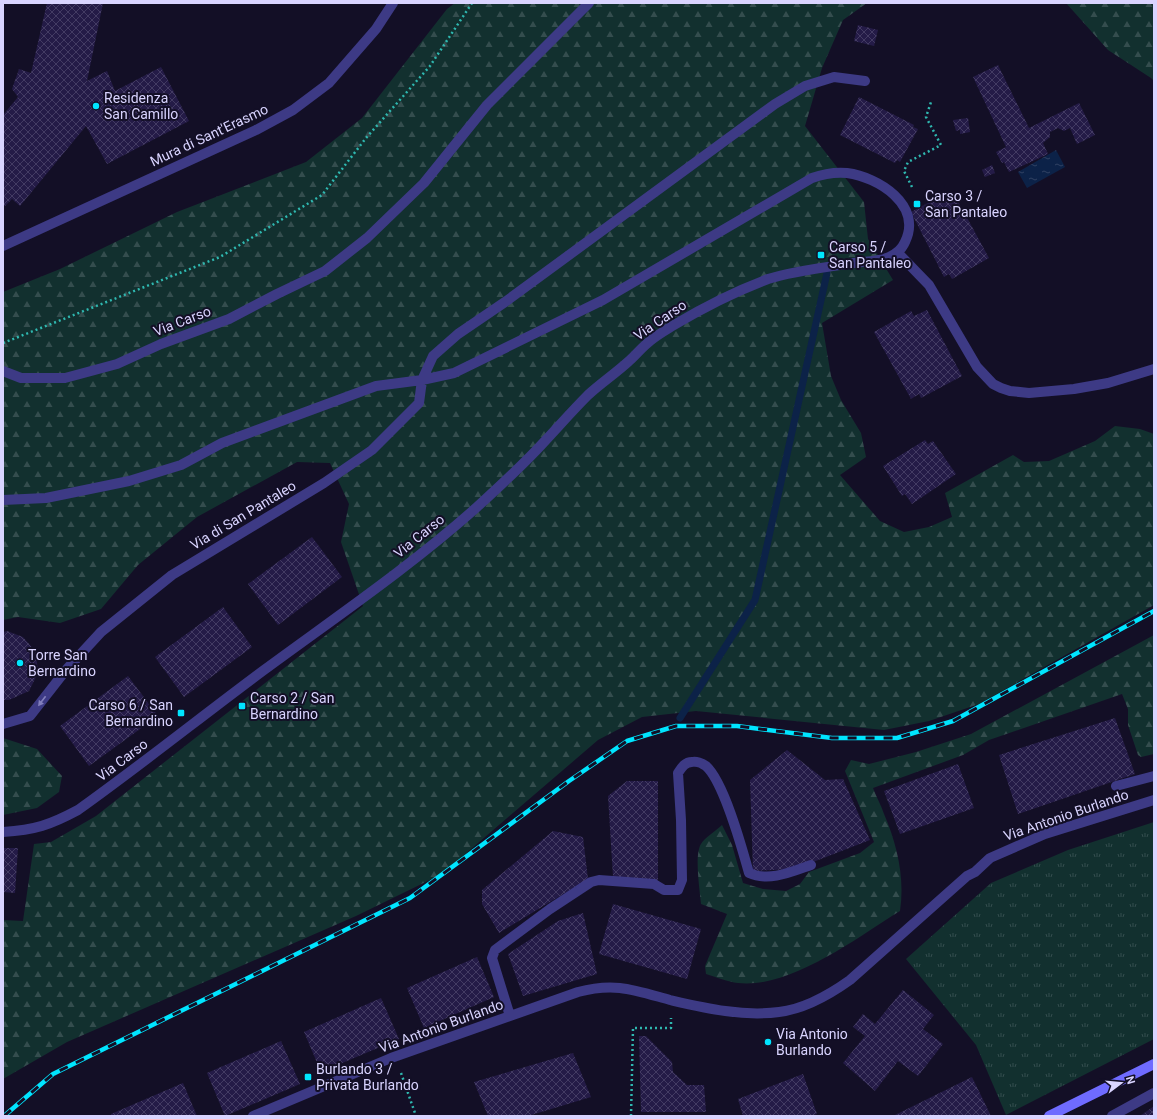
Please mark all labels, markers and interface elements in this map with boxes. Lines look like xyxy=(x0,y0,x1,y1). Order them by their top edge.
place label: Residenza San Camillo xyxy=(104,90,178,122)
marker: Residenza San Camillo xyxy=(91,101,101,111)
street label: Mura di Sant'Erasmo xyxy=(147,101,271,169)
place label: Carso 3 / San Pantaleo xyxy=(925,188,1007,220)
marker: Carso 3 / San Pantaleo xyxy=(912,199,922,209)
place label: Carso 5 / San Pantaleo xyxy=(829,239,911,271)
marker: Carso 5 / San Pantaleo xyxy=(816,250,826,260)
street label: Via Carso xyxy=(631,297,689,343)
street label: Via Carso xyxy=(151,303,213,339)
street label: Via di San Pantaleo xyxy=(187,477,299,553)
street label: Via Carso xyxy=(391,511,447,561)
place label: Torre San Bernardino xyxy=(28,647,96,679)
marker: Torre San Bernardino xyxy=(15,658,25,668)
place label: Carso 2 / San Bernardino xyxy=(250,690,334,722)
one-way arrow xyxy=(38,696,46,707)
place label: Carso 6 / San Bernardino xyxy=(89,697,173,729)
marker: Carso 2 / San Bernardino xyxy=(237,701,247,711)
marker: Carso 6 / San Bernardino xyxy=(176,708,186,718)
street label: Via Carso xyxy=(93,736,151,784)
street label: Via Antonio Burlando xyxy=(1001,786,1131,844)
street label: Via Antonio Burlando xyxy=(377,996,505,1056)
place label: Via Antonio Burlando xyxy=(776,1026,848,1058)
marker: Via Antonio Burlando xyxy=(763,1037,773,1047)
place label: Burlando 3 / Privata Burlando xyxy=(316,1061,419,1093)
north arrow xyxy=(1101,1063,1141,1103)
marker: Burlando 3 / Privata Burlando xyxy=(303,1072,313,1082)
text: N xyxy=(1123,1075,1138,1086)

